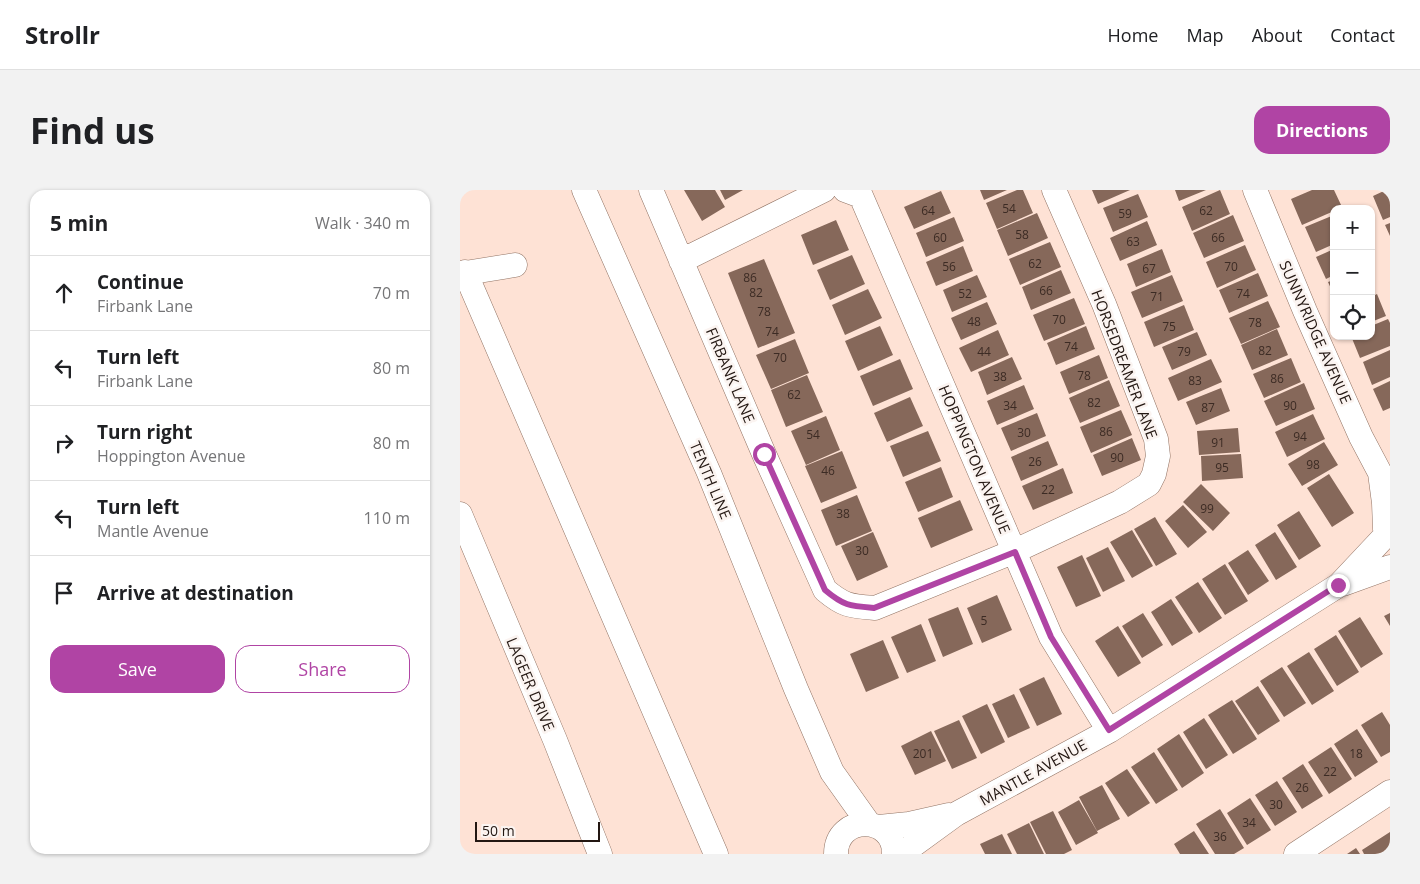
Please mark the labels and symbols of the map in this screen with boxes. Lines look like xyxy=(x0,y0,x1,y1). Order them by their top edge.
house number: 54 xyxy=(1002,200,1016,217)
house number: 64 xyxy=(921,202,935,219)
house number: 62 xyxy=(1199,202,1213,219)
house number: 59 xyxy=(1118,205,1132,222)
house number: 58 xyxy=(1015,226,1029,243)
house number: 60 xyxy=(933,229,947,246)
house number: 66 xyxy=(1211,229,1225,246)
house number: 63 xyxy=(1126,233,1140,250)
house number: 62 xyxy=(1028,255,1042,272)
street label: SUNNYRIDGE AVENUE xyxy=(1275,257,1357,407)
house number: 56 xyxy=(942,258,956,275)
house number: 70 xyxy=(1224,258,1238,275)
house number: 67 xyxy=(1142,260,1156,277)
house number: 86 xyxy=(743,269,757,286)
house number: 66 xyxy=(1039,282,1053,299)
house number: 82 xyxy=(749,284,763,301)
house number: 52 xyxy=(958,285,972,302)
house number: 74 xyxy=(1236,285,1250,302)
street label: HORSEDREAMER LANE xyxy=(1087,286,1163,442)
house number: 71 xyxy=(1150,288,1164,305)
house number: 78 xyxy=(757,303,771,320)
house number: 70 xyxy=(1052,311,1066,328)
house number: 48 xyxy=(967,313,981,330)
house number: 78 xyxy=(1248,314,1262,331)
house number: 75 xyxy=(1162,318,1176,335)
house number: 74 xyxy=(765,323,779,340)
street label: FIRBANK LANE xyxy=(702,324,760,426)
house number: 74 xyxy=(1064,338,1078,355)
house number: 82 xyxy=(1258,342,1272,359)
house number: 44 xyxy=(977,343,991,360)
house number: 79 xyxy=(1177,343,1191,360)
house number: 70 xyxy=(773,349,787,366)
house number: 78 xyxy=(1077,367,1091,384)
house number: 38 xyxy=(993,368,1007,385)
house number: 86 xyxy=(1270,370,1284,387)
house number: 83 xyxy=(1188,372,1202,389)
street label: HOPPINGTON AVENUE xyxy=(935,382,1015,536)
house number: 62 xyxy=(787,386,801,403)
house number: 82 xyxy=(1087,394,1101,411)
house number: 34 xyxy=(1003,397,1017,414)
house number: 90 xyxy=(1283,397,1297,414)
house number: 87 xyxy=(1201,399,1215,416)
house number: 86 xyxy=(1099,423,1113,440)
house number: 30 xyxy=(1017,424,1031,441)
house number: 54 xyxy=(806,426,820,443)
house number: 94 xyxy=(1293,428,1307,445)
house number: 91 xyxy=(1211,434,1225,451)
street label: TENTH LINE xyxy=(686,438,736,522)
route start xyxy=(753,443,776,466)
house number: 90 xyxy=(1110,449,1124,466)
house number: 26 xyxy=(1028,453,1042,470)
house number: 98 xyxy=(1306,456,1320,473)
house number: 95 xyxy=(1215,459,1229,476)
house number: 46 xyxy=(821,462,835,479)
house number: 22 xyxy=(1041,481,1055,498)
house number: 99 xyxy=(1200,500,1214,517)
house number: 38 xyxy=(836,505,850,522)
house number: 30 xyxy=(855,542,869,559)
route end xyxy=(1327,574,1350,597)
house number: 5 xyxy=(981,612,988,629)
street label: LAGEER DRIVE xyxy=(502,634,560,734)
street label: MANTLE AVENUE xyxy=(976,734,1090,810)
house number: 201 xyxy=(913,745,933,762)
house number: 18 xyxy=(1349,745,1363,762)
house number: 22 xyxy=(1323,763,1337,780)
house number: 26 xyxy=(1295,779,1309,796)
house number: 30 xyxy=(1269,796,1283,813)
house number: 34 xyxy=(1242,814,1256,831)
scale bar xyxy=(475,819,600,842)
house number: 36 xyxy=(1213,828,1227,845)

